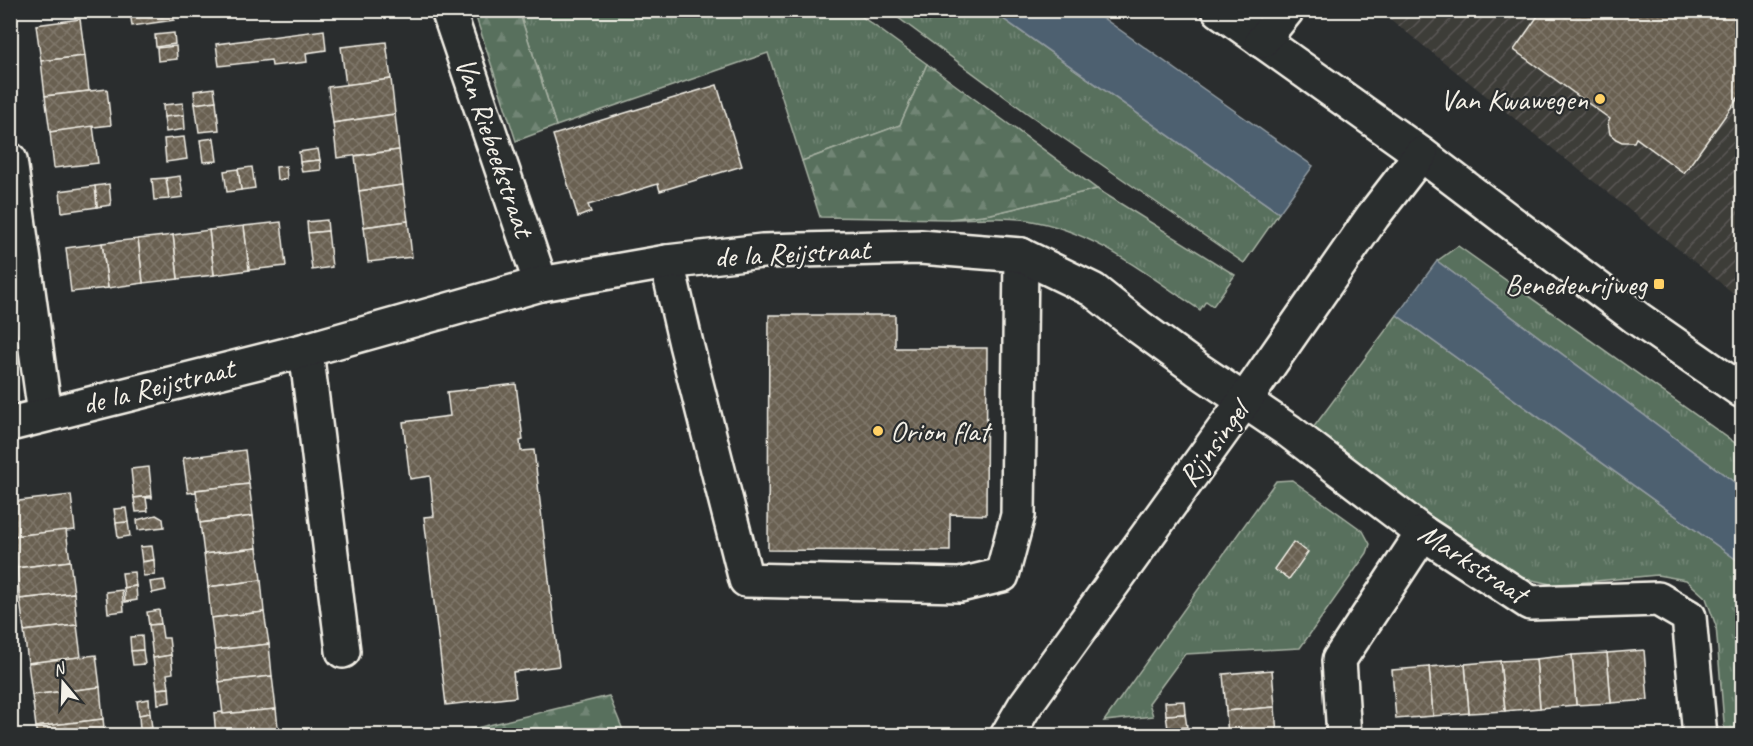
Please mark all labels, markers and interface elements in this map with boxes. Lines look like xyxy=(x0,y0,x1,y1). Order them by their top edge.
street label: Van Riebeekstraat xyxy=(447,52,544,245)
place label: Van Kwawegen xyxy=(1440,80,1588,118)
marker: Van Kwawegen xyxy=(1593,92,1607,106)
street label: de la Reijstraat xyxy=(713,230,874,276)
place label: Benedenrijweg xyxy=(1505,265,1648,303)
marker: Benedenrijweg xyxy=(1652,277,1666,291)
street label: de la Reijstraat xyxy=(78,348,241,423)
street label: Rijnsingel xyxy=(1169,390,1260,494)
place label: Orion flat xyxy=(890,412,993,450)
marker: Orion flat xyxy=(871,424,885,438)
street label: Markstraat xyxy=(1412,514,1538,614)
north arrow xyxy=(33,653,93,713)
text: N xyxy=(51,658,69,681)

